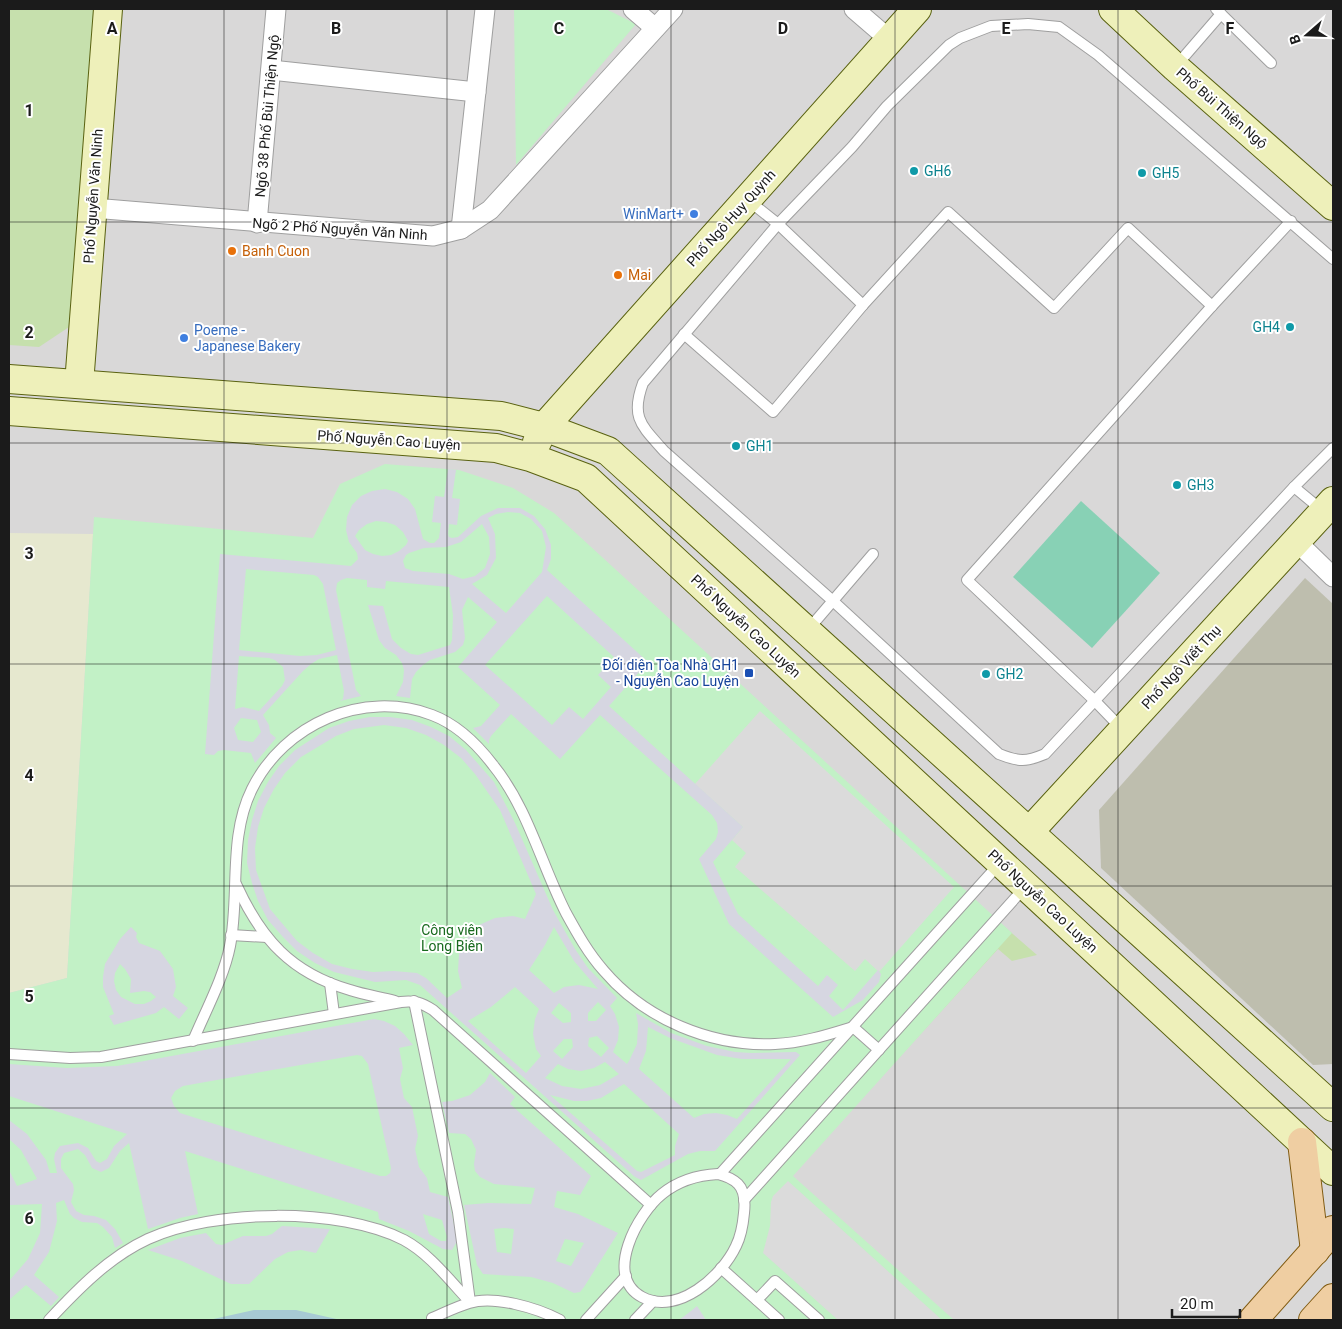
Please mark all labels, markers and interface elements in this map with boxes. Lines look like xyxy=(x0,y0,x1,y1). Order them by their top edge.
north arrow xyxy=(1282,10,1332,60)
text: A xyxy=(107,19,118,38)
text: B xyxy=(331,19,341,38)
text: C xyxy=(554,19,564,38)
text: D xyxy=(778,19,788,38)
text: E xyxy=(1002,19,1011,38)
text: F xyxy=(1226,19,1235,38)
text: B xyxy=(1286,32,1304,46)
street label: Ngõ 38 Phố Bùi Thiện Ngộ xyxy=(252,34,282,198)
street label: Phố Bùi Thiện Ngộ xyxy=(1173,64,1271,152)
text: 1 xyxy=(24,101,34,120)
street label: Phố Nguyễn Văn Ninh xyxy=(80,128,106,264)
place label: GH6 xyxy=(924,163,952,179)
marker: GH6 xyxy=(908,165,920,177)
place label: GH5 xyxy=(1152,165,1180,181)
street label: Phố Ngô Huy Quỳnh xyxy=(683,166,779,270)
marker: GH5 xyxy=(1136,167,1148,179)
place label: WinMart+ xyxy=(623,206,684,222)
marker: WinMart+ xyxy=(688,208,700,220)
street label: Ngõ 2 Phố Nguyễn Văn Ninh xyxy=(252,215,428,243)
place label: Banh Cuon xyxy=(242,243,310,259)
marker: Banh Cuon xyxy=(226,245,238,257)
place label: Mai xyxy=(628,267,651,283)
marker: Mai xyxy=(612,269,624,281)
place label: GH4 xyxy=(1253,319,1280,335)
marker: GH4 xyxy=(1284,321,1296,333)
place label: Poeme - Japanese Bakery xyxy=(194,322,301,354)
text: 2 xyxy=(24,323,34,342)
marker: Poeme - Japanese Bakery xyxy=(178,332,190,344)
street label: Phố Nguyễn Cao Luyện xyxy=(317,427,461,453)
place label: GH1 xyxy=(746,438,773,454)
marker: GH1 xyxy=(730,440,742,452)
place label: GH3 xyxy=(1187,477,1214,493)
marker: GH3 xyxy=(1171,479,1183,491)
text: 3 xyxy=(24,544,34,563)
street label: Phố Nguyễn Cao Luyện xyxy=(688,571,804,681)
street label: Phố Ngô Viết Thụ xyxy=(1138,622,1224,712)
place label: Đối diện Tòa Nhà GH1 - Nguyễn Cao Luyện xyxy=(602,657,739,689)
place label: GH2 xyxy=(996,666,1024,682)
marker: Đối diện Tòa Nhà GH1 - Nguyễn Cao Luyện xyxy=(743,667,755,679)
marker: GH2 xyxy=(980,668,992,680)
text: 4 xyxy=(24,766,34,785)
street label: Phố Nguyễn Cao Luyện xyxy=(985,846,1101,956)
park label: Công viên Long Biên xyxy=(421,922,483,954)
text: 5 xyxy=(24,987,34,1006)
text: 6 xyxy=(24,1209,34,1228)
scale bar xyxy=(1172,1286,1240,1318)
text: 20 m xyxy=(1180,1295,1214,1313)

